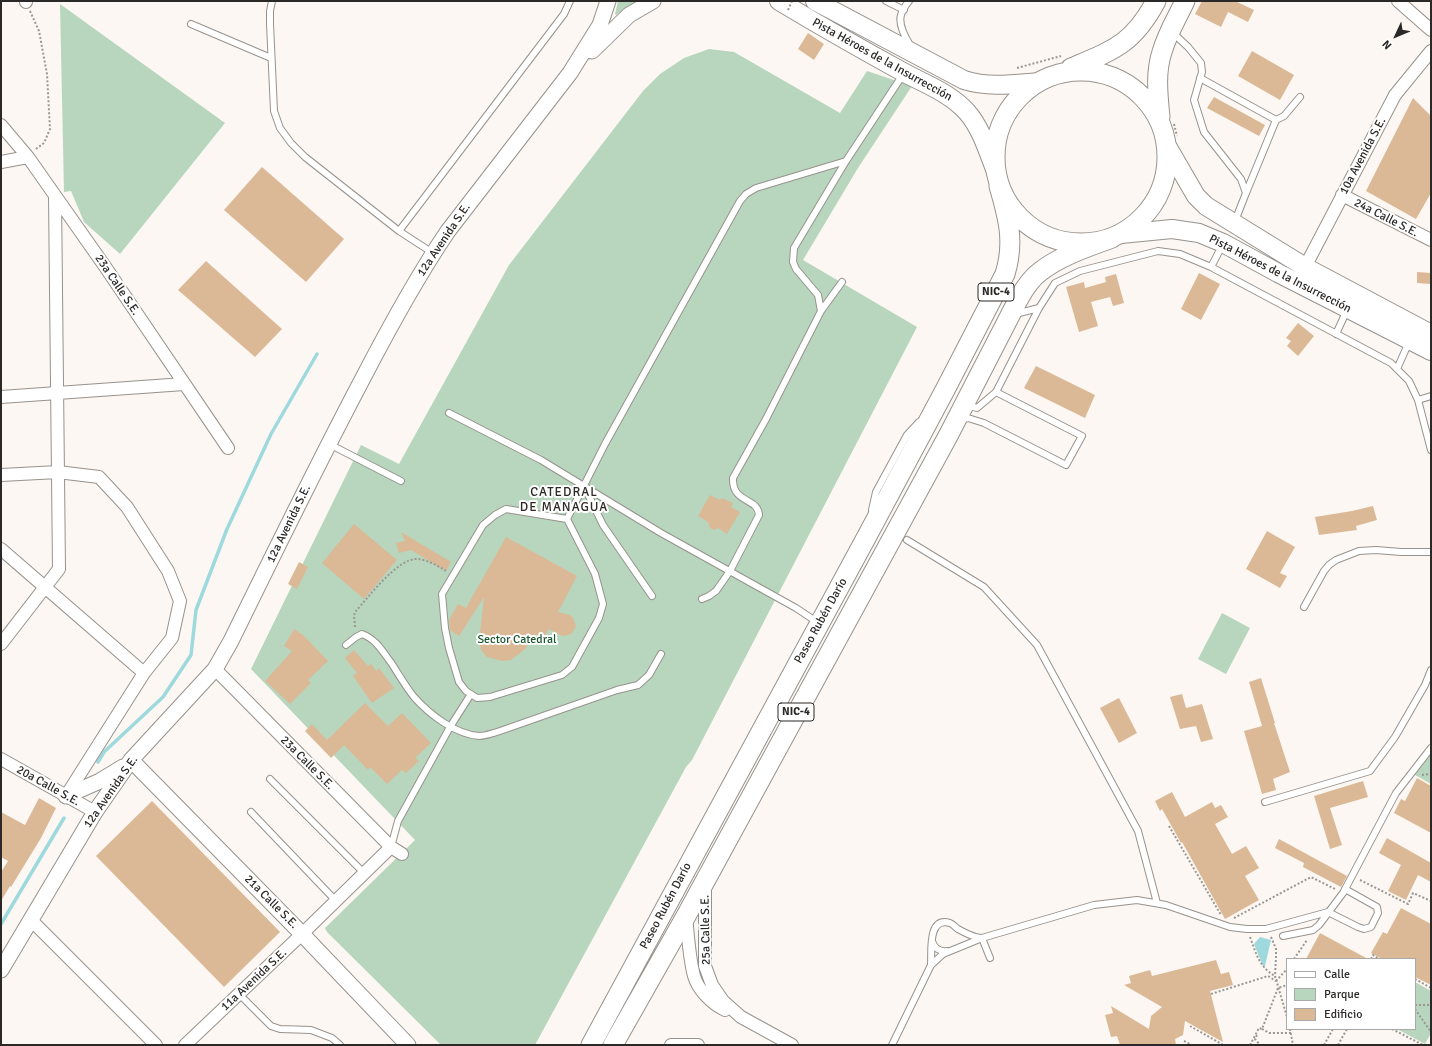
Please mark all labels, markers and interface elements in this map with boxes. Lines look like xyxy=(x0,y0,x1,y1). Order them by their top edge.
street label: Pista Héroes de la Insurrección xyxy=(809,15,955,105)
north arrow xyxy=(1376,16,1416,56)
text: N xyxy=(1380,37,1394,52)
street label: 10a Avenida S.E. xyxy=(1337,115,1389,197)
street label: 24a Calle S.E. xyxy=(1351,196,1421,240)
street label: 12a Avenida S.E. xyxy=(414,201,474,279)
street label: Pista Héroes de la Insurrección xyxy=(1206,232,1354,316)
street label: 23a Calle S.E. xyxy=(91,252,143,318)
road number: NIC-4 xyxy=(978,283,1014,301)
street label: 12a Avenida S.E. xyxy=(264,483,314,565)
district label: CATEDRAL DE MANAGUA xyxy=(520,485,608,516)
street label: Paseo Rubén Darío xyxy=(792,576,850,666)
park label: Sector Catedral xyxy=(477,633,557,647)
road number: NIC-4 xyxy=(778,703,814,721)
street label: 23a Calle S.E. xyxy=(277,733,337,793)
street label: 12a Avenida S.E. xyxy=(81,753,141,831)
street label: 20a Calle S.E. xyxy=(14,763,82,809)
street label: Paseo Rubén Darío xyxy=(637,860,695,952)
street label: 21a Calle S.E. xyxy=(241,872,301,932)
street label: 25a Calle S.E. xyxy=(698,895,714,965)
street label: 11a Avenida S.E. xyxy=(218,946,290,1014)
legend xyxy=(1286,958,1416,1030)
text: Calle xyxy=(1324,967,1350,982)
text: Parque xyxy=(1324,987,1360,1002)
text: Edificio xyxy=(1324,1007,1362,1022)

